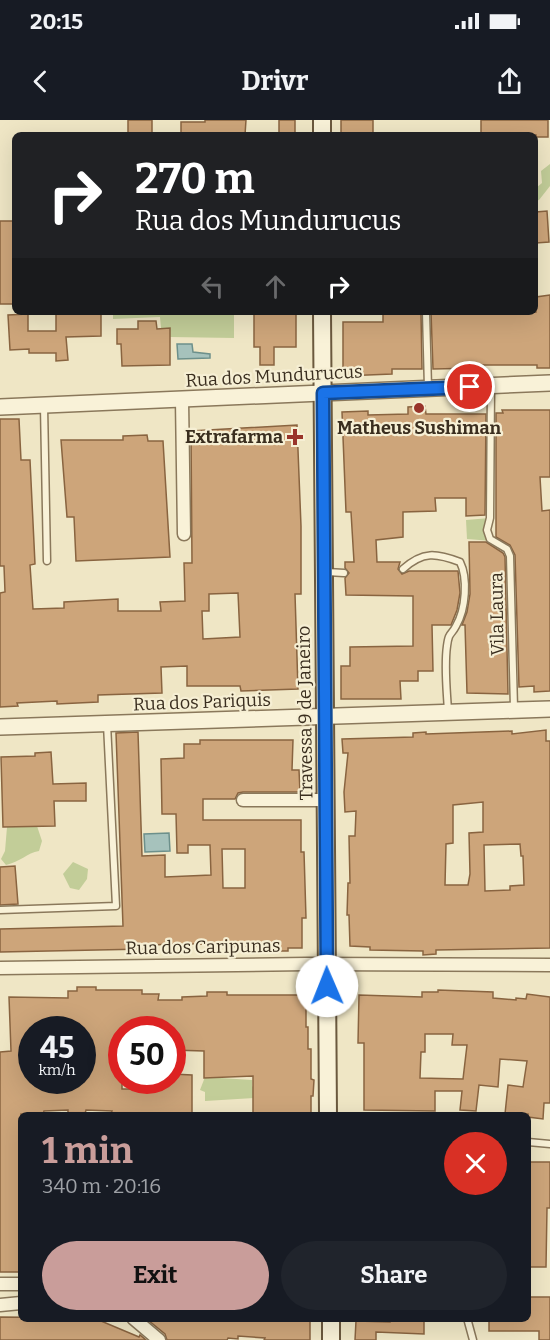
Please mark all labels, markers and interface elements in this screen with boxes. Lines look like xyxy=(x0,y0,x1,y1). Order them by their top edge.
text: 20:15 xyxy=(30,8,83,35)
icon: back xyxy=(24,65,57,98)
text: Drivr xyxy=(242,65,308,97)
icon: share xyxy=(493,65,526,98)
text: 270 m xyxy=(135,154,255,204)
icon: right xyxy=(36,156,114,234)
text: Rua dos Mundurucus xyxy=(135,205,401,237)
icon: left xyxy=(196,270,229,303)
icon: ahead xyxy=(259,270,292,303)
icon: right xyxy=(322,270,355,303)
street label: Rua dos Mundurucus xyxy=(185,360,363,392)
pin xyxy=(444,361,495,412)
icon: arrive xyxy=(453,370,486,403)
marker: Matheus Sushiman xyxy=(412,401,426,415)
place label: Matheus Sushiman xyxy=(337,417,501,439)
place label: Extrafarma xyxy=(185,426,283,448)
marker: Extrafarma xyxy=(288,430,302,444)
street label: Vila Laura xyxy=(485,572,509,656)
street label: Travessa 9 de Janeiro xyxy=(292,625,318,801)
street label: Rua dos Pariquis xyxy=(133,689,271,715)
street label: Rua dos Caripunas xyxy=(125,935,281,959)
position arrow xyxy=(295,954,359,1018)
speed limit sign: 50 xyxy=(108,1016,186,1094)
text: 45 xyxy=(40,1030,74,1066)
text: km/h xyxy=(38,1061,76,1079)
text: 1 min xyxy=(42,1129,133,1173)
button: close xyxy=(444,1132,507,1195)
text: 340 m · 20:16 xyxy=(42,1174,161,1198)
button: Exit xyxy=(42,1241,269,1310)
button: Share xyxy=(281,1241,507,1310)

